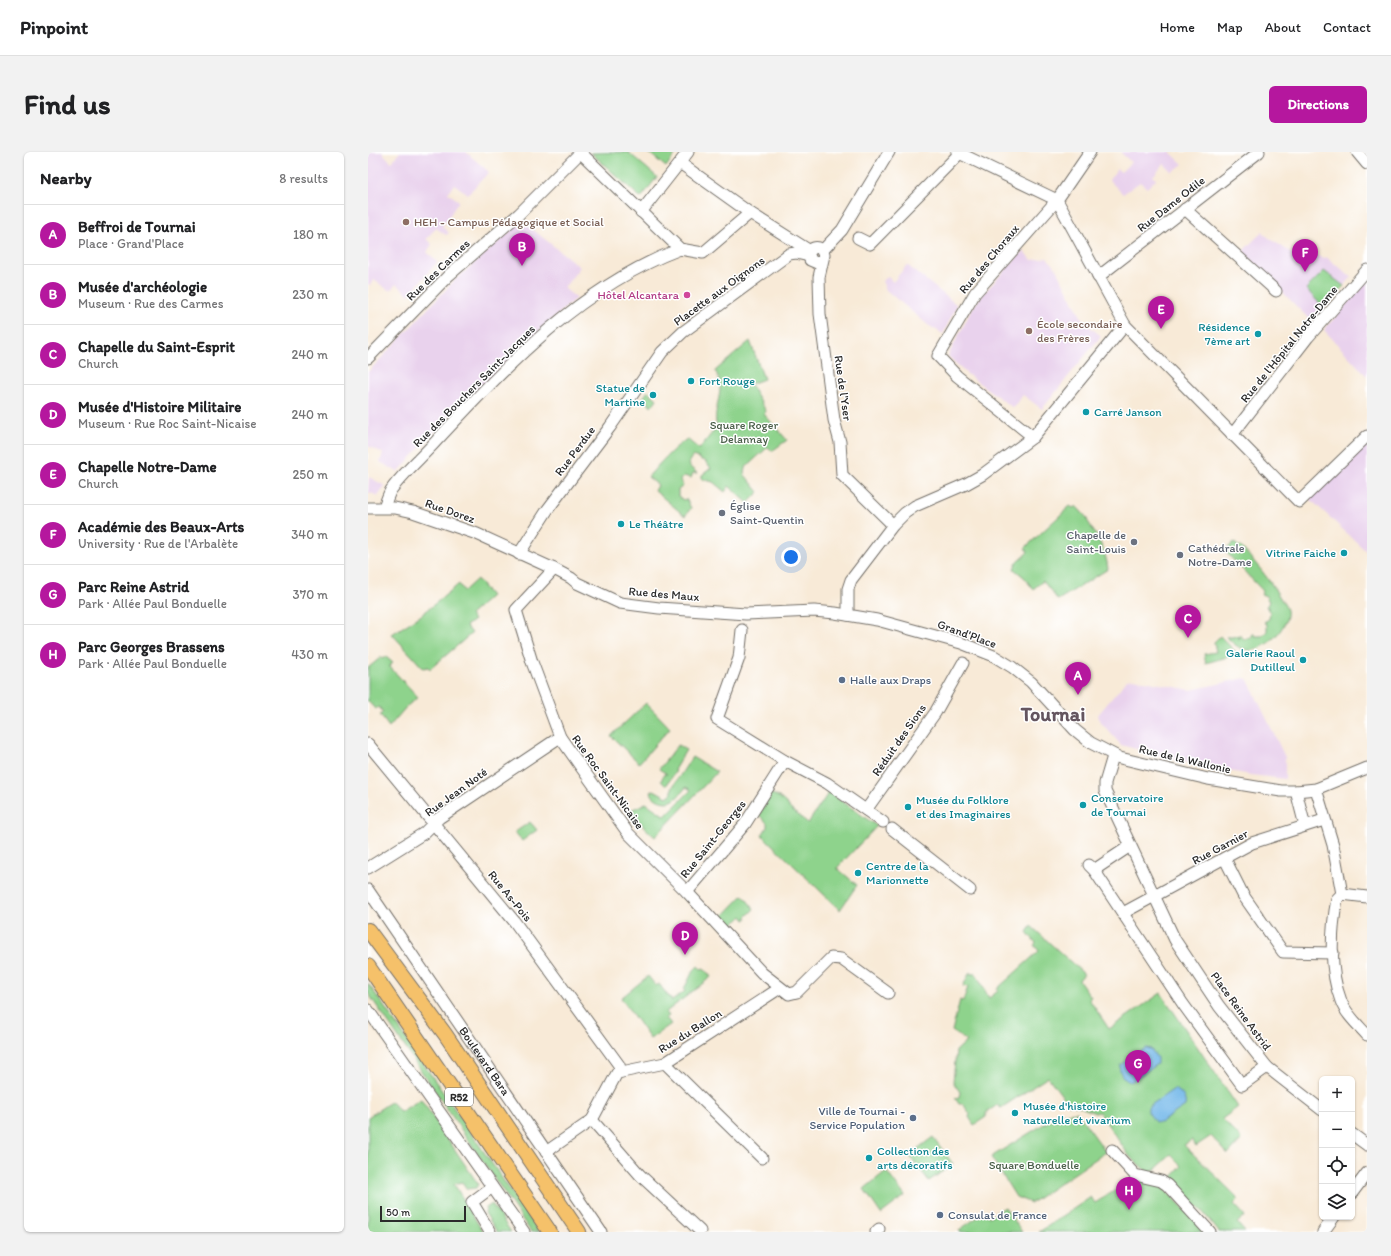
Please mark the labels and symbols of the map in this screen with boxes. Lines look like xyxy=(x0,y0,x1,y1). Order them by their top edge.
street label: Rue Dame Odile xyxy=(1134,173,1208,235)
place label: HEH - Campus Pédagogique et Social xyxy=(414,215,604,229)
marker: HEH - Campus Pédagogique et Social xyxy=(401,217,411,227)
street label: Rue des Choraux xyxy=(956,221,1022,296)
pin: B xyxy=(509,233,535,266)
street label: Rue des Carmes xyxy=(403,236,473,304)
pin: F xyxy=(1292,239,1318,272)
street label: Placette aux Oignons xyxy=(671,253,767,329)
street label: Rue de l'Hôpital Notre-Dame xyxy=(1238,283,1341,405)
place label: Hôtel Alcantara xyxy=(598,288,680,302)
marker: Hôtel Alcantara xyxy=(682,290,692,300)
pin: E xyxy=(1148,296,1174,329)
place label: École secondaire des Frères xyxy=(1037,317,1123,345)
place label: Résidence 7ème art xyxy=(1198,320,1250,348)
street label: Rue des Bouchers Saint-Jacques xyxy=(410,322,538,450)
marker: École secondaire des Frères xyxy=(1024,326,1034,336)
marker: Résidence 7ème art xyxy=(1253,329,1263,339)
street label: Rue de l'Yser xyxy=(831,354,855,422)
place label: Fort Rouge xyxy=(699,374,755,388)
marker: Fort Rouge xyxy=(686,376,696,386)
place label: Statue de Martine xyxy=(596,381,645,409)
marker: Statue de Martine xyxy=(648,390,658,400)
place label: Carré Janson xyxy=(1094,405,1162,419)
marker: Carré Janson xyxy=(1081,407,1091,417)
park label: Square Roger Delannay xyxy=(710,418,778,446)
street label: Rue Perdue xyxy=(552,423,598,479)
street label: Rue Dorez xyxy=(423,496,477,526)
place label: Église Saint-Quentin xyxy=(730,499,805,527)
marker: Église Saint-Quentin xyxy=(717,508,727,518)
place label: Le Théâtre xyxy=(629,517,684,531)
marker: Le Théâtre xyxy=(616,519,626,529)
place label: Chapelle de Saint-Louis xyxy=(1067,528,1126,556)
marker: Chapelle de Saint-Louis xyxy=(1129,537,1139,547)
place label: Cathédrale Notre-Dame xyxy=(1188,541,1252,569)
place label: Vitrine Faiche xyxy=(1266,546,1336,560)
your location xyxy=(781,547,801,567)
marker: Vitrine Faiche xyxy=(1339,548,1349,558)
marker: Cathédrale Notre-Dame xyxy=(1175,550,1185,560)
street label: Rue des Maux xyxy=(628,584,700,604)
pin: C xyxy=(1175,605,1201,638)
street label: Grand'Place xyxy=(936,617,999,651)
place label: Galerie Raoul Dutilleul xyxy=(1226,646,1296,674)
marker: Galerie Raoul Dutilleul xyxy=(1298,655,1308,665)
pin: A xyxy=(1065,662,1091,695)
place label: Halle aux Draps xyxy=(850,673,931,687)
marker: Halle aux Draps xyxy=(837,675,847,685)
street label: Réduit des Sions xyxy=(869,701,929,779)
district label: Tournai xyxy=(1020,702,1085,726)
street label: Rue Roc Saint-Nicaise xyxy=(569,732,647,832)
street label: Rue de la Wallonie xyxy=(1138,742,1233,776)
street label: Rue Jean Noté xyxy=(422,765,490,819)
place label: Conservatoire de Tournai xyxy=(1091,791,1164,819)
place label: Musée du Folklore et des Imaginaires xyxy=(916,793,1011,821)
street label: Rue Saint-Georges xyxy=(677,797,749,881)
marker: Conservatoire de Tournai xyxy=(1078,800,1088,810)
marker: Musée du Folklore et des Imaginaires xyxy=(903,802,913,812)
street label: Rue Garnier xyxy=(1190,826,1251,868)
place label: Centre de la Marionnette xyxy=(866,859,929,887)
street label: Rue As-Pois xyxy=(485,868,535,924)
marker: Centre de la Marionnette xyxy=(853,868,863,878)
pin: D xyxy=(672,922,698,955)
street label: Place Reine Astrid xyxy=(1208,969,1274,1053)
street label: Rue du Ballon xyxy=(656,1006,724,1056)
street label: Boulevard Bara xyxy=(456,1024,513,1099)
pin: G xyxy=(1125,1050,1151,1083)
road number: R52 xyxy=(445,1088,473,1106)
place label: Musée d'histoire naturelle et vivarium xyxy=(1023,1099,1131,1127)
place label: Ville de Tournai - Service Population xyxy=(809,1104,905,1132)
marker: Musée d'histoire naturelle et vivarium xyxy=(1010,1108,1020,1118)
marker: Ville de Tournai - Service Population xyxy=(908,1113,918,1123)
place label: Collection des arts décoratifs xyxy=(877,1144,953,1172)
marker: Collection des arts décoratifs xyxy=(864,1153,874,1163)
park label: Square Bonduelle xyxy=(989,1158,1080,1172)
pin: H xyxy=(1116,1177,1142,1210)
scale bar xyxy=(380,1204,466,1223)
place label: Consulat de France xyxy=(948,1208,1047,1222)
marker: Consulat de France xyxy=(935,1210,945,1220)

